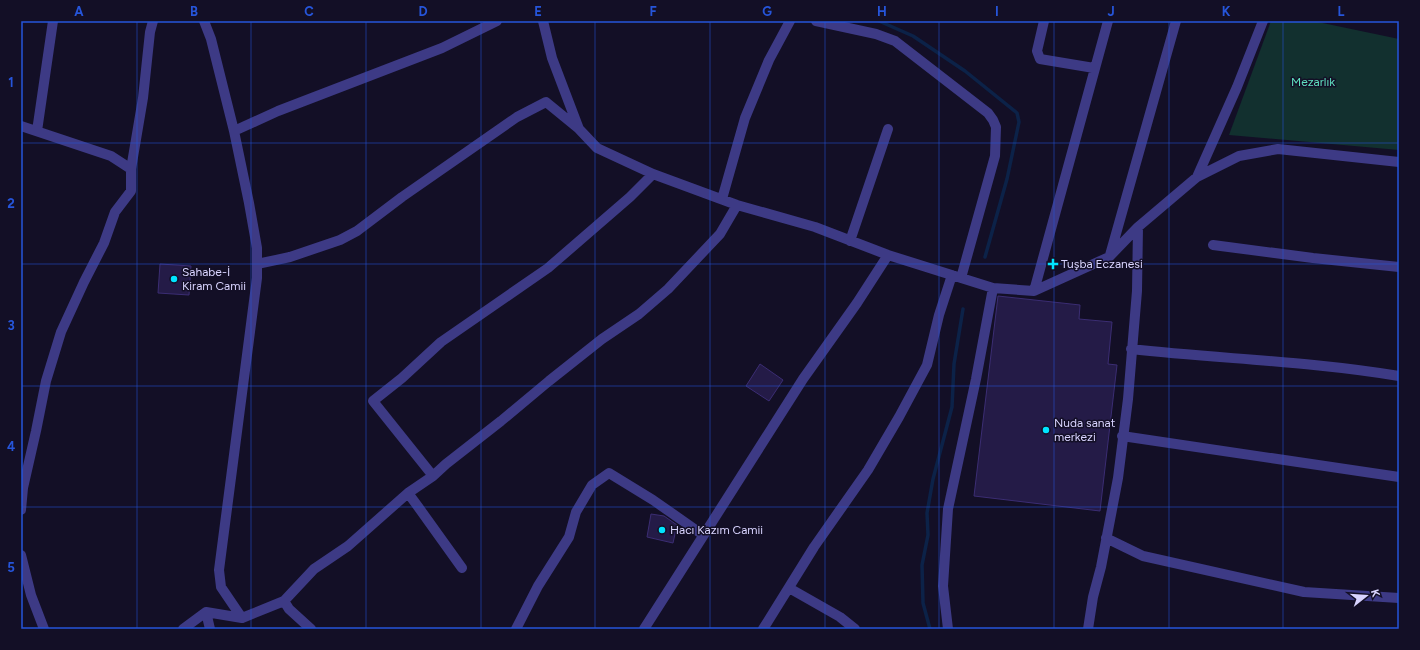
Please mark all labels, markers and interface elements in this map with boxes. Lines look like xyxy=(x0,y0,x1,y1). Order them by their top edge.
text: A xyxy=(74,4,84,19)
text: B xyxy=(190,4,198,19)
text: C xyxy=(304,4,314,19)
text: D xyxy=(418,4,428,19)
text: E xyxy=(534,4,542,19)
text: F xyxy=(649,4,657,19)
text: G xyxy=(762,4,772,19)
text: H xyxy=(877,4,887,19)
text: I xyxy=(995,4,999,19)
text: J xyxy=(1107,4,1115,19)
text: K xyxy=(1222,4,1231,19)
text: L xyxy=(1338,4,1345,19)
text: 1 xyxy=(8,75,14,90)
park label: Mezarlık xyxy=(1291,75,1335,89)
text: 2 xyxy=(7,196,15,211)
place label: Tuşba Eczanesi xyxy=(1061,257,1143,271)
marker: Tuşba Eczanesi xyxy=(1048,259,1058,269)
place label: Sahabe-İ Kiram Camii xyxy=(182,265,246,293)
marker: Sahabe-İ Kiram Camii xyxy=(169,274,179,284)
text: 3 xyxy=(7,318,15,333)
place label: Nuda sanat merkezi xyxy=(1054,416,1116,444)
marker: Nuda sanat merkezi xyxy=(1041,425,1051,435)
text: 4 xyxy=(7,439,15,454)
place label: Hacı Kazım Camii xyxy=(670,523,763,537)
marker: Hacı Kazım Camii xyxy=(657,525,667,535)
text: 5 xyxy=(7,560,15,575)
north arrow xyxy=(1346,576,1386,616)
text: K xyxy=(1368,588,1383,599)

